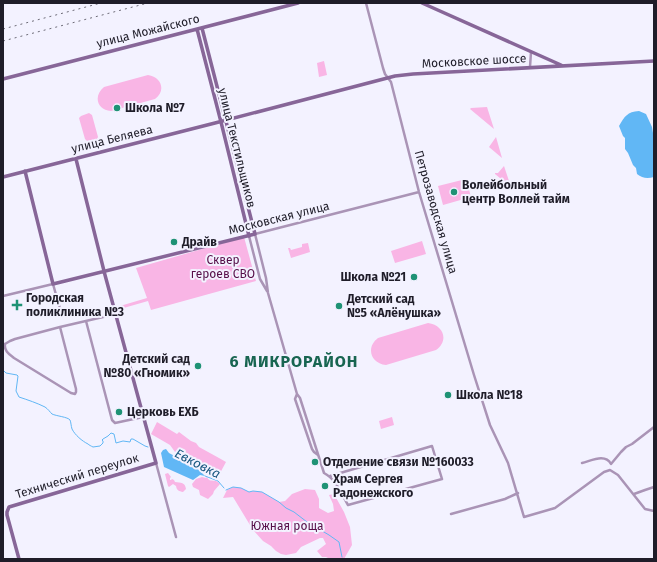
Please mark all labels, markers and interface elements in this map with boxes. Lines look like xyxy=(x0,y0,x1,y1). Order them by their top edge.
street label: улица Можайского xyxy=(95,11,201,51)
street label: Московское шоссе xyxy=(421,51,527,71)
street label: улица Текстильщиков xyxy=(215,87,259,210)
place label: Школа №7 xyxy=(125,101,185,115)
marker: Школа №7 xyxy=(112,103,122,113)
street label: улица Беляева xyxy=(70,122,154,156)
street label: Петрозаводская улица xyxy=(412,149,460,275)
place label: Волейбольный центр Воллей тайм xyxy=(462,178,570,206)
marker: Волейбольный центр Воллей тайм xyxy=(449,187,459,197)
street label: Московская улица xyxy=(227,199,331,237)
place label: Драйв xyxy=(181,235,217,249)
marker: Драйв xyxy=(169,237,179,247)
park label: Сквер героев СВО xyxy=(191,253,255,281)
place label: Школа №21 xyxy=(340,270,406,284)
marker: Школа №21 xyxy=(409,272,419,282)
place label: Городская поликлиника №3 xyxy=(26,291,124,319)
place label: Детский сад №5 «Алёнушка» xyxy=(346,292,442,320)
marker: Городская поликлиника №3 xyxy=(11,299,23,311)
marker: Детский сад №5 «Алёнушка» xyxy=(334,301,344,311)
place label: Детский сад №80 «Гномик» xyxy=(104,352,190,380)
district label: 6 МИКРОРАЙОН xyxy=(229,352,359,371)
marker: Детский сад №80 «Гномик» xyxy=(193,361,203,371)
place label: Школа №18 xyxy=(456,388,523,402)
marker: Школа №18 xyxy=(443,390,453,400)
place label: Церковь ЕХБ xyxy=(127,405,199,419)
marker: Церковь ЕХБ xyxy=(114,407,124,417)
water label: Евковка xyxy=(173,446,223,481)
street label: Технический переулок xyxy=(14,450,141,501)
place label: Отделение связи №160033 xyxy=(323,455,474,469)
marker: Отделение связи №160033 xyxy=(310,457,320,467)
place label: Храм Сергея Радонежского xyxy=(332,472,413,500)
marker: Храм Сергея Радонежского xyxy=(320,481,330,491)
park label: Южная роща xyxy=(251,519,323,533)

